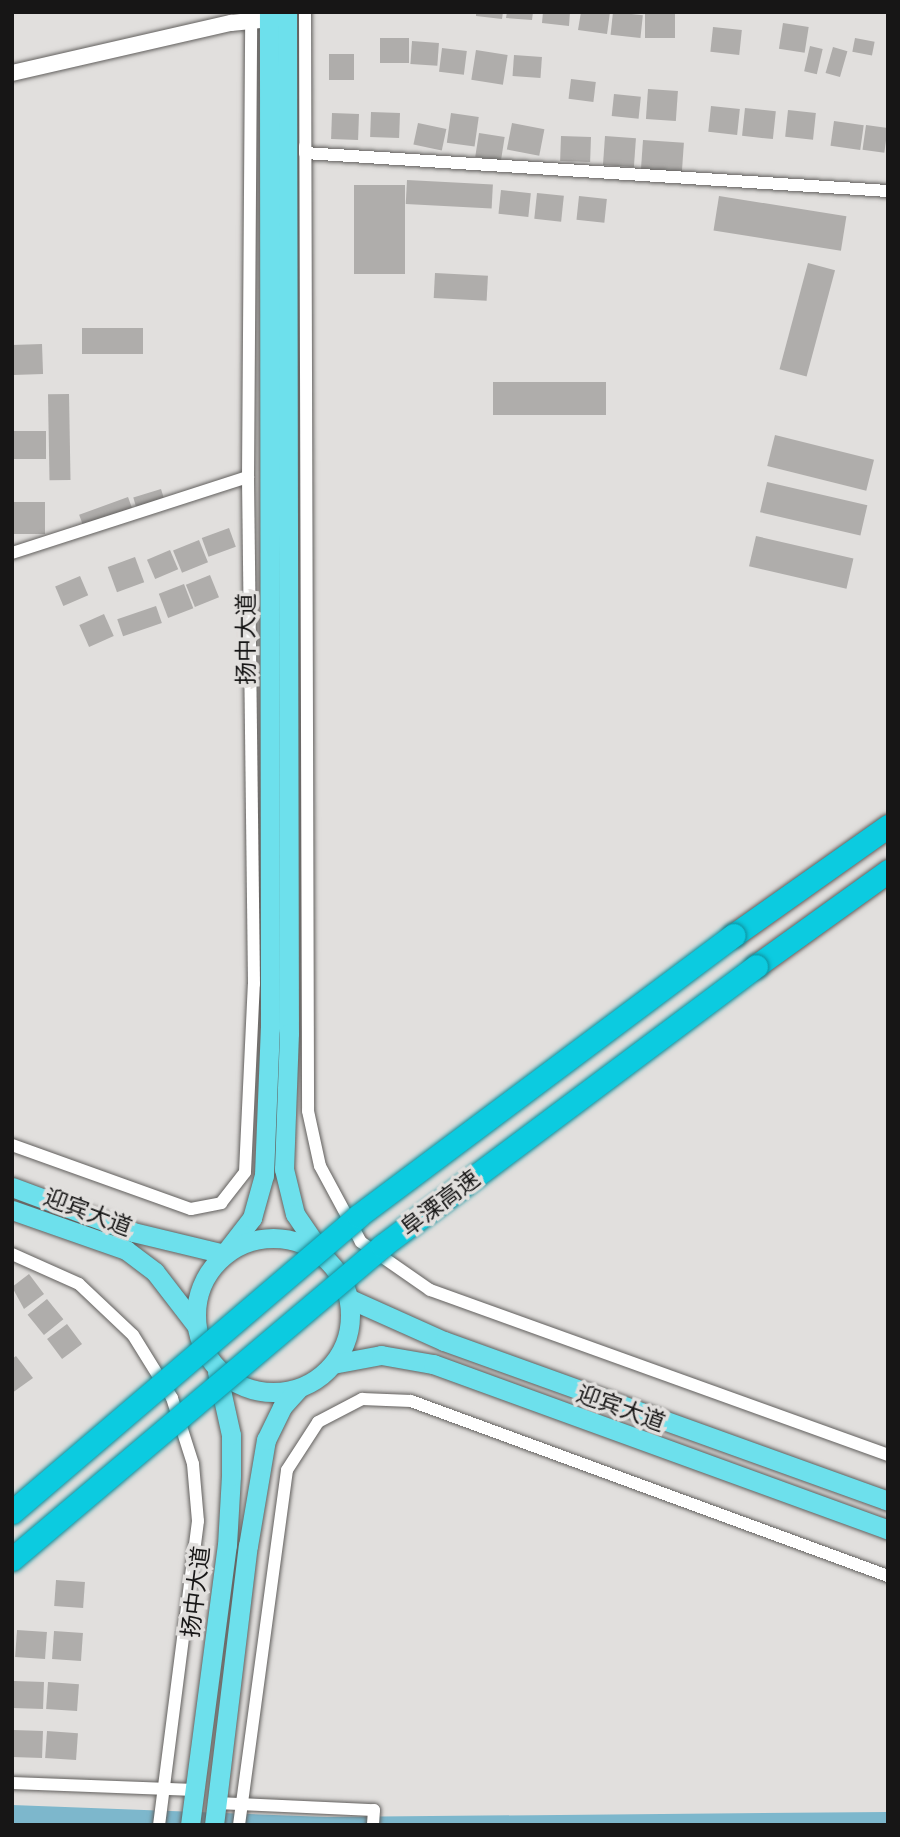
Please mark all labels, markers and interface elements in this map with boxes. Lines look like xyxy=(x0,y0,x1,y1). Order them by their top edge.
street label: 扬中大道 xyxy=(232,593,260,685)
street label: 阜溧高速 xyxy=(395,1164,485,1242)
street label: 迎宾大道 xyxy=(40,1183,136,1241)
street label: 迎宾大道 xyxy=(573,1379,669,1437)
street label: 扬中大道 xyxy=(177,1545,215,1639)

